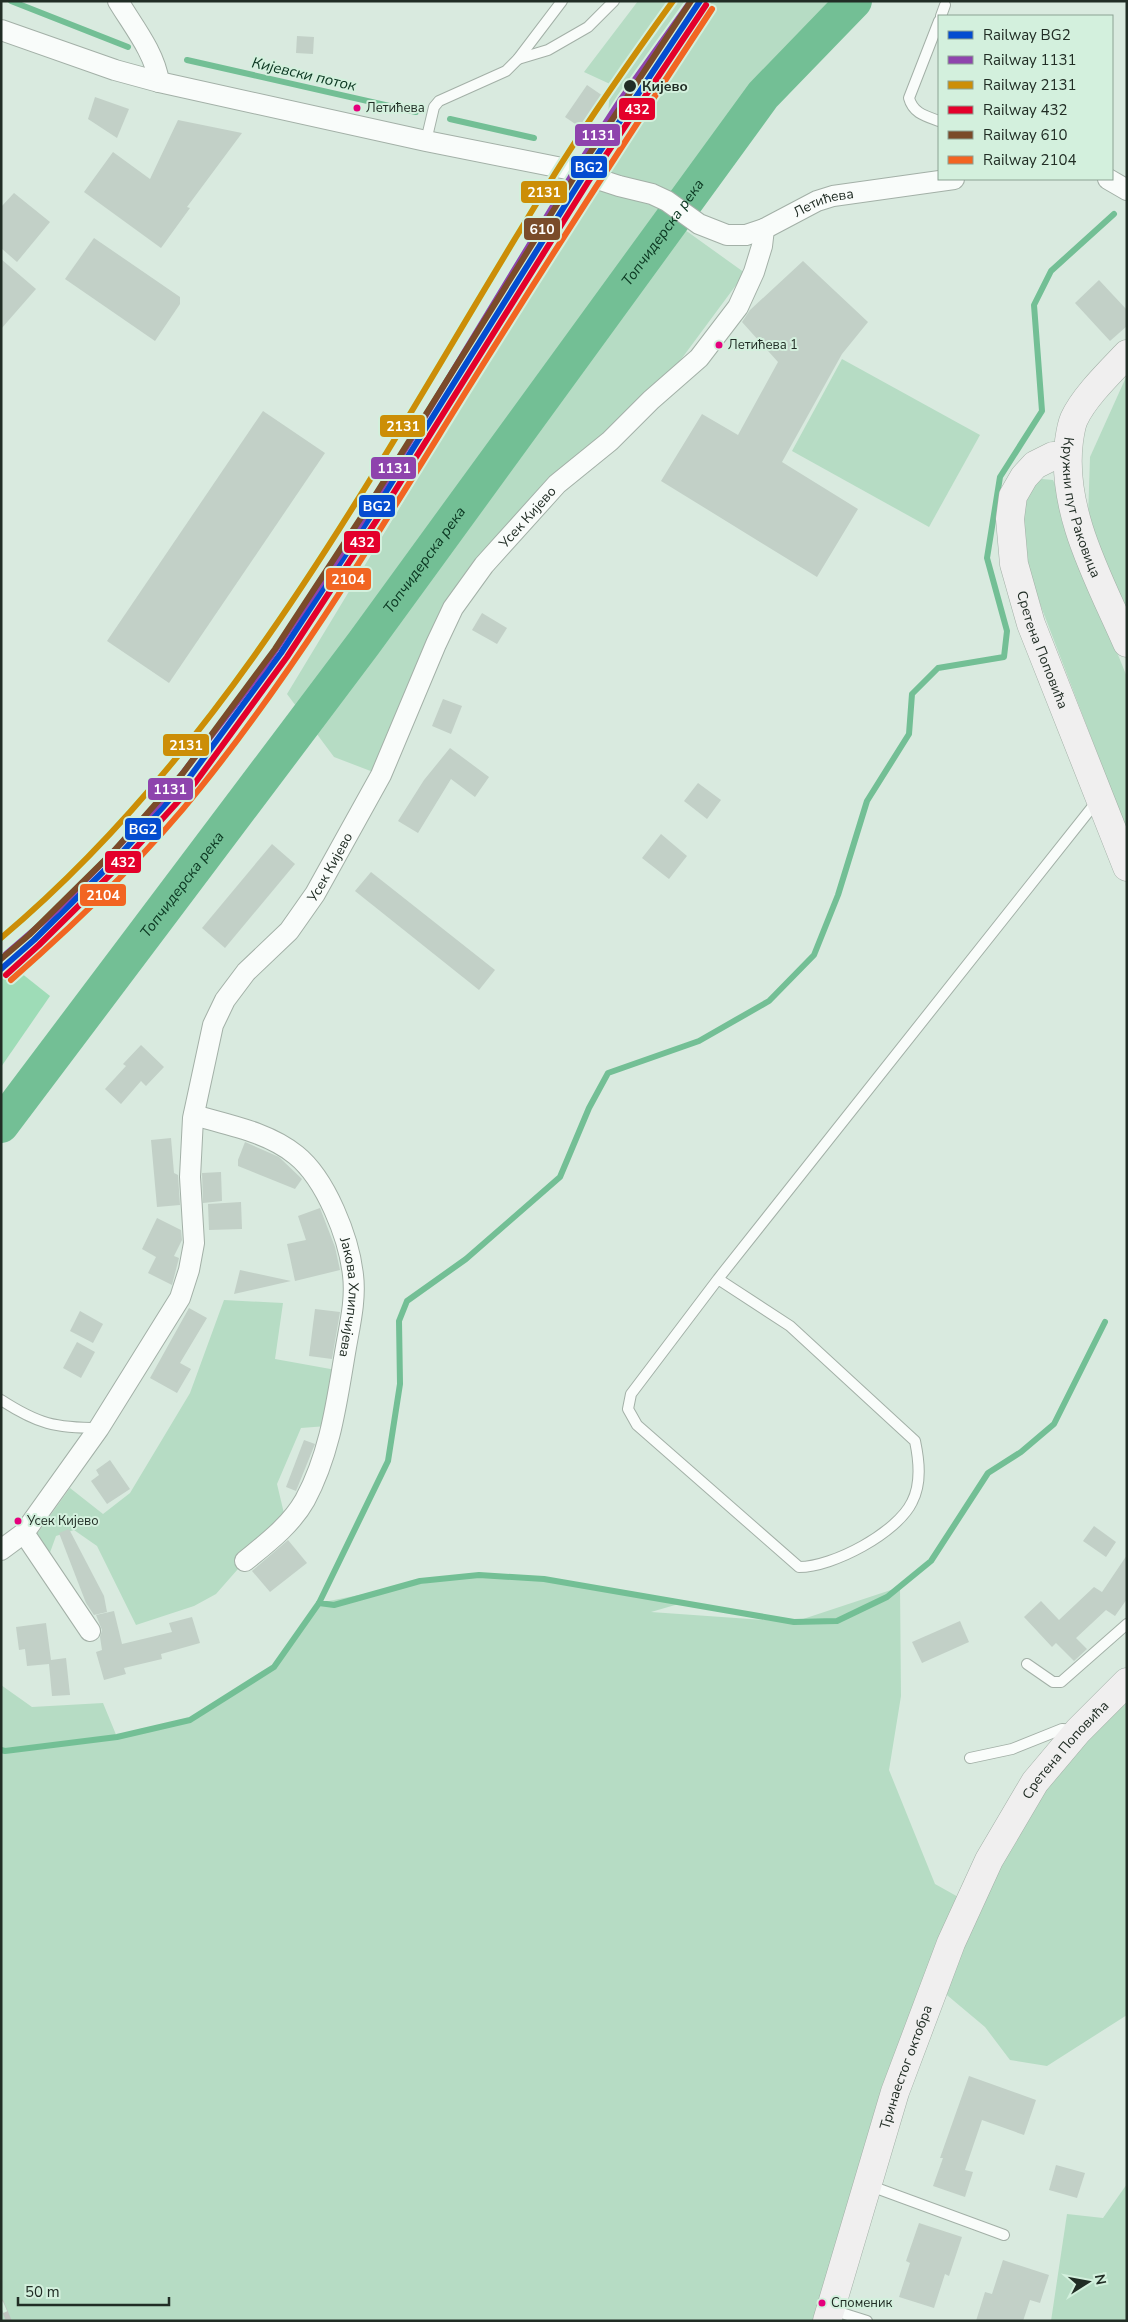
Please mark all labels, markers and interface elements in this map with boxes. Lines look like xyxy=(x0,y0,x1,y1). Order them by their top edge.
legend xyxy=(938,15,1113,180)
text: Railway BG2 xyxy=(983,25,1071,45)
text: Railway 1131 xyxy=(983,50,1077,70)
water label: Кијевски поток xyxy=(250,52,359,96)
text: Railway 2131 xyxy=(983,75,1077,95)
place label: Кијево xyxy=(642,77,688,96)
marker: Кијево xyxy=(622,78,638,94)
line badge: 432 xyxy=(618,97,656,121)
place label: Летићева xyxy=(366,99,425,117)
text: 432 xyxy=(624,100,650,119)
text: Railway 432 xyxy=(983,100,1068,120)
marker: Летићева xyxy=(352,103,362,113)
line badge: 1131 xyxy=(574,123,621,147)
text: Railway 610 xyxy=(983,125,1068,145)
text: 1131 xyxy=(581,126,615,145)
text: Railway 2104 xyxy=(983,150,1077,170)
line badge: BG2 xyxy=(570,155,608,179)
text: BG2 xyxy=(575,158,603,177)
water label: Топчидерска река xyxy=(617,175,709,290)
line badge: 2131 xyxy=(520,180,568,204)
text: 2131 xyxy=(527,183,561,202)
street label: Летићева xyxy=(790,184,855,221)
line badge: 610 xyxy=(523,217,561,241)
text: 610 xyxy=(529,220,555,239)
place label: Летићева 1 xyxy=(728,336,798,354)
marker: Летићева 1 xyxy=(714,340,724,350)
line badge: 2131 xyxy=(379,414,426,438)
text: 2131 xyxy=(386,417,420,436)
street label: Кружни пут Раковица xyxy=(1058,436,1106,581)
line badge: 1131 xyxy=(370,456,417,480)
text: 1131 xyxy=(377,459,411,478)
street label: Усек Кијево xyxy=(494,482,560,553)
line badge: BG2 xyxy=(358,494,396,518)
text: BG2 xyxy=(363,497,391,516)
water label: Топчидерска река xyxy=(379,502,470,618)
line badge: 432 xyxy=(343,530,381,554)
text: 432 xyxy=(349,533,375,552)
line badge: 2104 xyxy=(325,567,372,591)
text: 2104 xyxy=(331,570,365,589)
street label: Сретена Поповића xyxy=(1012,588,1073,711)
line badge: 2131 xyxy=(162,733,210,757)
text: 2131 xyxy=(169,736,203,755)
line badge: 1131 xyxy=(147,777,194,801)
text: 1131 xyxy=(153,780,187,799)
line badge: BG2 xyxy=(124,817,162,841)
text: BG2 xyxy=(129,820,157,839)
water label: Топчидерска река xyxy=(136,827,229,942)
street label: Усек Кијево xyxy=(302,829,357,907)
line badge: 432 xyxy=(104,850,142,874)
text: 432 xyxy=(110,853,136,872)
line badge: 2104 xyxy=(79,883,127,907)
text: 2104 xyxy=(86,886,120,905)
street label: Јакова Хлипчијева xyxy=(335,1234,363,1359)
place label: Усек Кијево xyxy=(26,1512,99,1530)
marker: Усек Кијево xyxy=(13,1516,23,1526)
street label: Сретена Поповића xyxy=(1018,1696,1113,1803)
street label: Тринаестог октобра xyxy=(875,2002,936,2131)
north arrow xyxy=(1063,2257,1113,2307)
text: N xyxy=(1090,2273,1111,2287)
scale bar xyxy=(18,2274,169,2306)
text: 50 m xyxy=(25,2282,60,2302)
place label: Споменик xyxy=(831,2294,893,2312)
marker: Споменик xyxy=(817,2298,827,2308)

